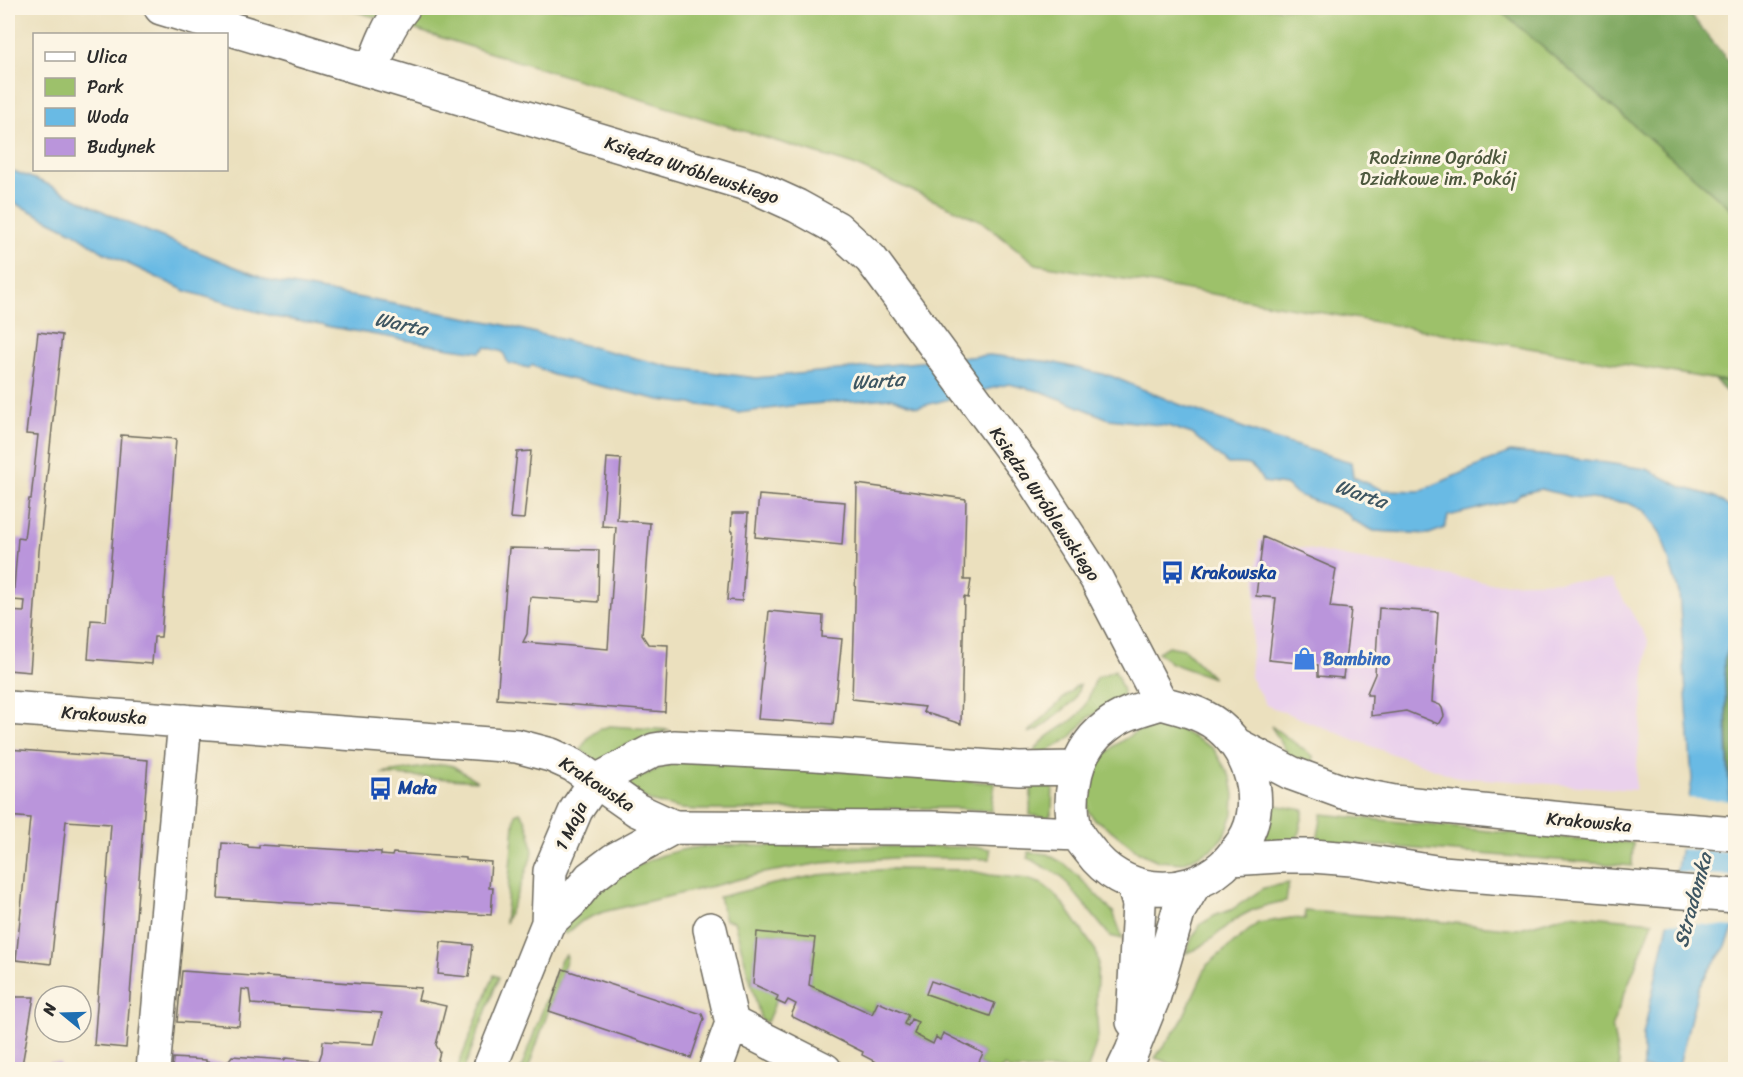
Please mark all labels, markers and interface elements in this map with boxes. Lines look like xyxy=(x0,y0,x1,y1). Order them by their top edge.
legend xyxy=(33,33,228,171)
text: Ulica xyxy=(87,41,128,73)
text: Park xyxy=(87,71,124,103)
text: Woda xyxy=(87,101,130,133)
street label: Księdza Wróblewskiego xyxy=(601,127,783,213)
text: Budynek xyxy=(87,131,156,163)
park label: Rodzinne Ogródki Działkowe im. Pokój xyxy=(1360,142,1517,195)
water label: Warta xyxy=(372,301,433,347)
water label: Warta xyxy=(851,362,908,400)
street label: Księdza Wróblewskiego xyxy=(981,420,1109,588)
water label: Warta xyxy=(1331,469,1394,520)
place label: Krakowska xyxy=(1190,557,1277,589)
bus stop icon: Krakowska xyxy=(1160,560,1186,586)
place label: Bambino xyxy=(1323,643,1391,675)
shop icon: Bambino xyxy=(1292,646,1318,672)
street label: Krakowska xyxy=(60,696,148,734)
street label: Krakowska xyxy=(552,747,642,821)
place label: Mała xyxy=(397,772,438,804)
bus stop icon: Mała xyxy=(367,775,393,801)
street label: 1 Maja xyxy=(545,795,597,856)
street label: Krakowska xyxy=(1545,802,1633,842)
water label: Stradomka xyxy=(1664,847,1723,951)
north arrow xyxy=(33,984,93,1044)
text: N xyxy=(33,998,65,1020)

